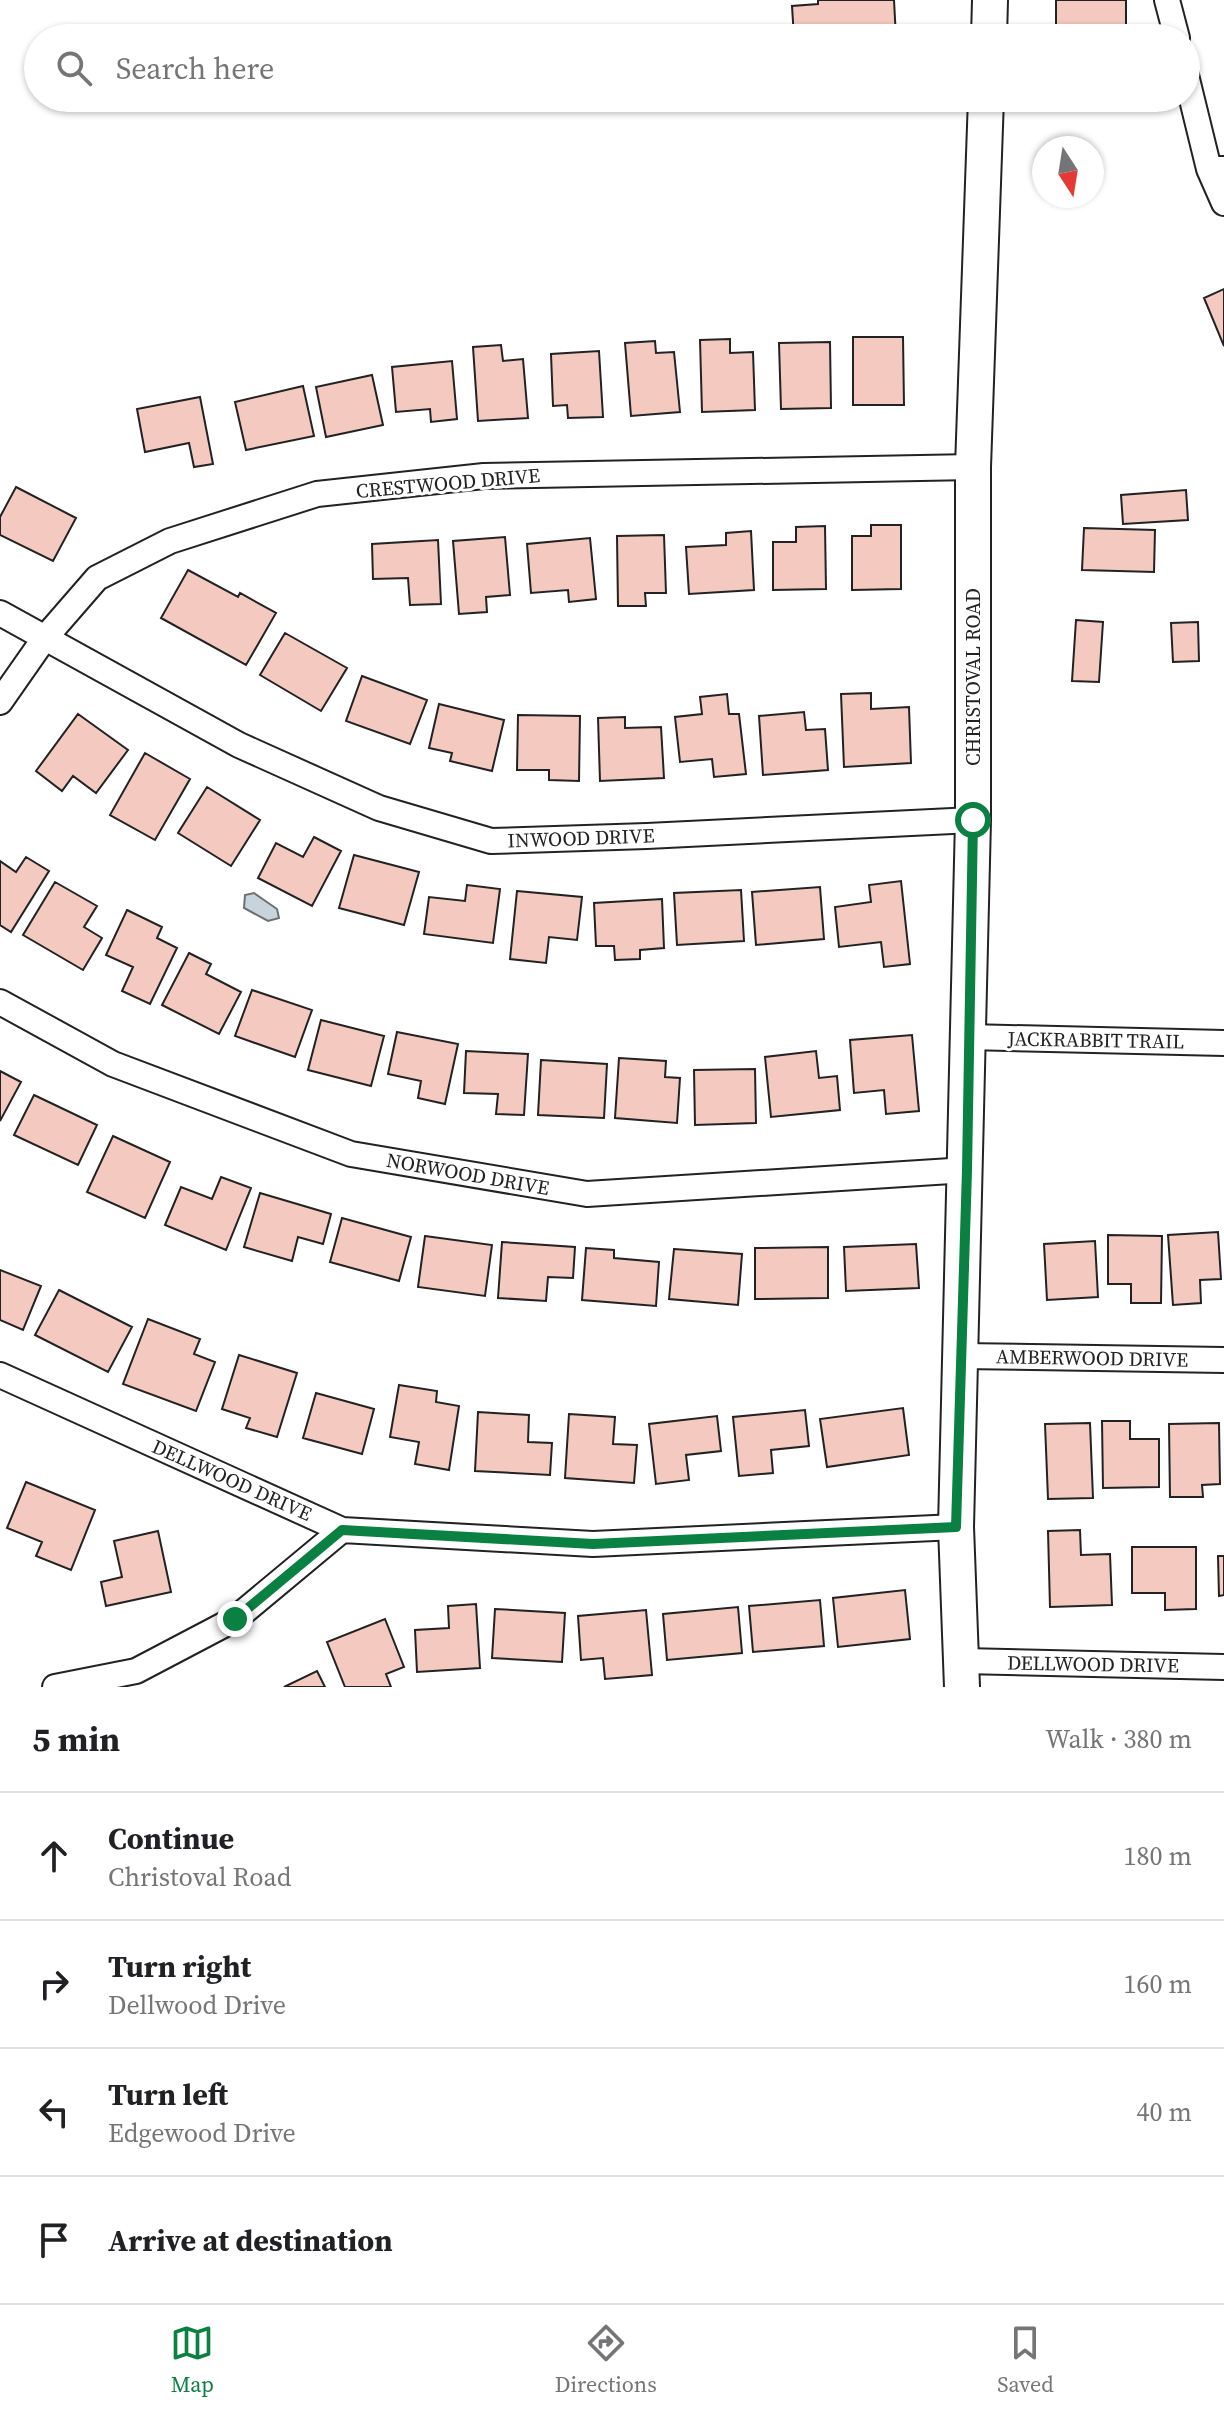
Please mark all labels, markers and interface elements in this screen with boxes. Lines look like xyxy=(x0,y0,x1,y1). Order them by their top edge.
search box xyxy=(24,24,1200,112)
icon: search xyxy=(52,46,96,90)
text: Search here xyxy=(116,48,274,89)
north arrow xyxy=(1032,136,1104,208)
street label: CRESTWOOD DRIVE xyxy=(355,461,541,505)
street label: CHRISTOVAL ROAD xyxy=(959,588,987,766)
route start xyxy=(955,802,991,838)
street label: INWOOD DRIVE xyxy=(507,821,655,855)
street label: JACKRABBIT TRAIL xyxy=(1006,1024,1185,1056)
street label: NORWOOD DRIVE xyxy=(384,1146,552,1202)
street label: AMBERWOOD DRIVE xyxy=(996,1342,1188,1374)
street label: DELLWOOD DRIVE xyxy=(148,1432,316,1528)
route end xyxy=(217,1601,253,1637)
street label: DELLWOOD DRIVE xyxy=(1007,1649,1179,1679)
text: 5 min xyxy=(32,1716,120,1762)
text: Walk · 380 m xyxy=(1045,1721,1192,1757)
text: Continue xyxy=(108,1818,234,1859)
icon: ahead xyxy=(32,1834,76,1878)
text: 180 m xyxy=(1124,1838,1192,1874)
text: Christoval Road xyxy=(108,1859,291,1895)
text: Turn right xyxy=(108,1946,251,1987)
icon: right xyxy=(32,1962,76,2006)
text: 160 m xyxy=(1124,1966,1192,2002)
text: Dellwood Drive xyxy=(108,1987,286,2023)
text: Turn left xyxy=(108,2074,228,2115)
icon: left xyxy=(32,2090,76,2134)
text: 40 m xyxy=(1137,2094,1192,2130)
text: Edgewood Drive xyxy=(108,2115,296,2151)
icon: arrive xyxy=(32,2218,76,2262)
text: Arrive at destination xyxy=(108,2220,393,2261)
tab: Map xyxy=(170,2321,214,2399)
tab: Directions xyxy=(555,2321,657,2399)
tab: Saved xyxy=(997,2321,1054,2399)

